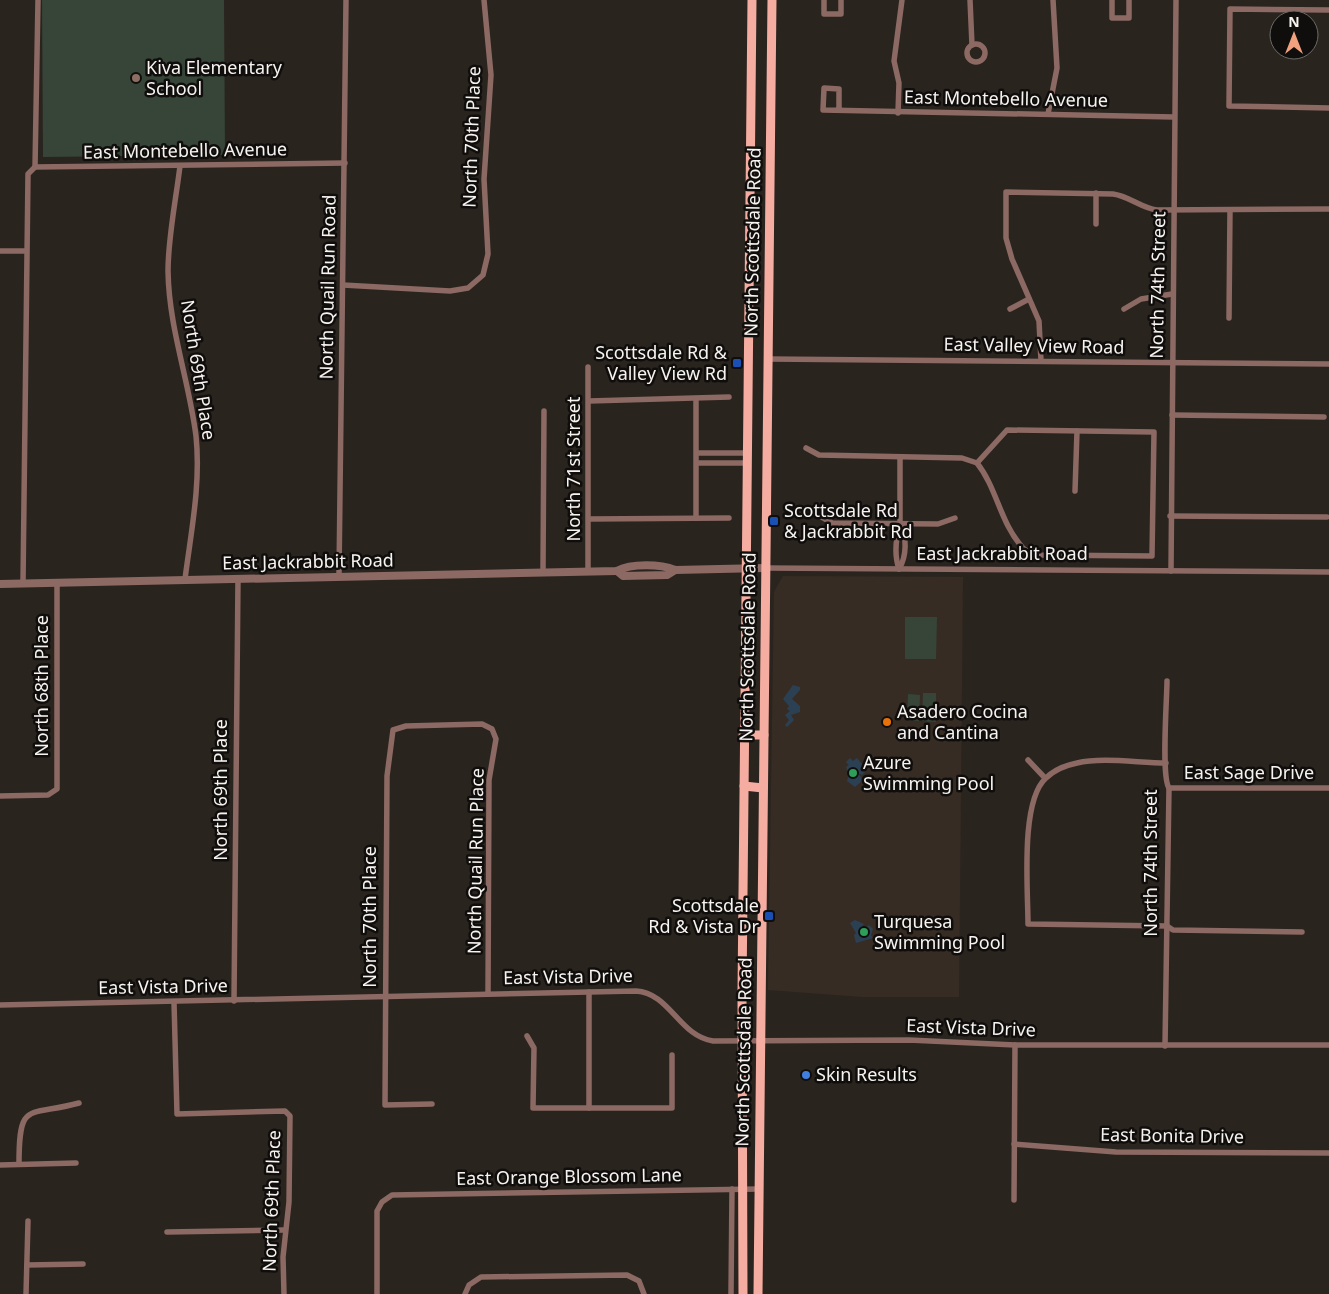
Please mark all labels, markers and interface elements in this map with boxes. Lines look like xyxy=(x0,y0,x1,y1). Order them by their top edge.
north arrow xyxy=(1269,10,1319,60)
text: N xyxy=(1288,12,1300,31)
place label: Kiva Elementary School xyxy=(146,55,283,100)
street label: North 70th Place xyxy=(457,66,485,208)
marker: Kiva Elementary School xyxy=(130,72,142,84)
street label: East Montebello Avenue xyxy=(904,84,1108,112)
street label: East Montebello Avenue xyxy=(83,136,287,164)
street label: North Scottsdale Road xyxy=(738,147,766,337)
street label: North Quail Run Road xyxy=(313,194,341,380)
street label: North 74th Street xyxy=(1144,211,1170,359)
street label: North 69th Place xyxy=(176,298,222,442)
street label: East Valley View Road xyxy=(943,331,1125,359)
place label: Scottsdale Rd & Valley View Rd xyxy=(595,340,728,385)
marker: Scottsdale Rd & Valley View Rd xyxy=(731,357,743,369)
street label: North 71st Street xyxy=(561,396,585,541)
place label: Scottsdale Rd & Jackrabbit Rd xyxy=(784,498,913,543)
marker: Scottsdale Rd & Jackrabbit Rd xyxy=(768,515,780,527)
street label: East Jackrabbit Road xyxy=(916,541,1088,565)
street label: East Jackrabbit Road xyxy=(222,548,394,574)
street label: North Scottsdale Road xyxy=(733,552,761,742)
street label: North 68th Place xyxy=(29,615,53,757)
place label: Asadero Cocina and Cantina xyxy=(897,699,1028,744)
marker: Asadero Cocina and Cantina xyxy=(881,716,893,728)
street label: North 69th Place xyxy=(208,719,232,861)
place label: Azure Swimming Pool xyxy=(863,750,994,795)
street label: East Sage Drive xyxy=(1184,760,1314,784)
marker: Azure Swimming Pool xyxy=(847,767,859,779)
street label: North Quail Run Place xyxy=(461,768,489,954)
street label: North 74th Street xyxy=(1138,789,1162,937)
street label: North 70th Place xyxy=(357,846,381,988)
place label: Scottsdale Rd & Vista Dr xyxy=(648,893,760,938)
place label: Turquesa Swimming Pool xyxy=(874,909,1005,954)
marker: Scottsdale Rd & Vista Dr xyxy=(763,910,775,922)
marker: Turquesa Swimming Pool xyxy=(858,926,870,938)
street label: North Scottsdale Road xyxy=(729,957,757,1147)
street label: East Vista Drive xyxy=(503,963,633,989)
street label: East Vista Drive xyxy=(98,973,228,999)
street label: East Vista Drive xyxy=(906,1013,1036,1041)
place label: Skin Results xyxy=(816,1062,917,1086)
marker: Skin Results xyxy=(800,1069,812,1081)
street label: East Bonita Drive xyxy=(1100,1122,1244,1148)
street label: North 69th Place xyxy=(257,1130,285,1272)
street label: East Orange Blossom Lane xyxy=(456,1162,682,1190)

